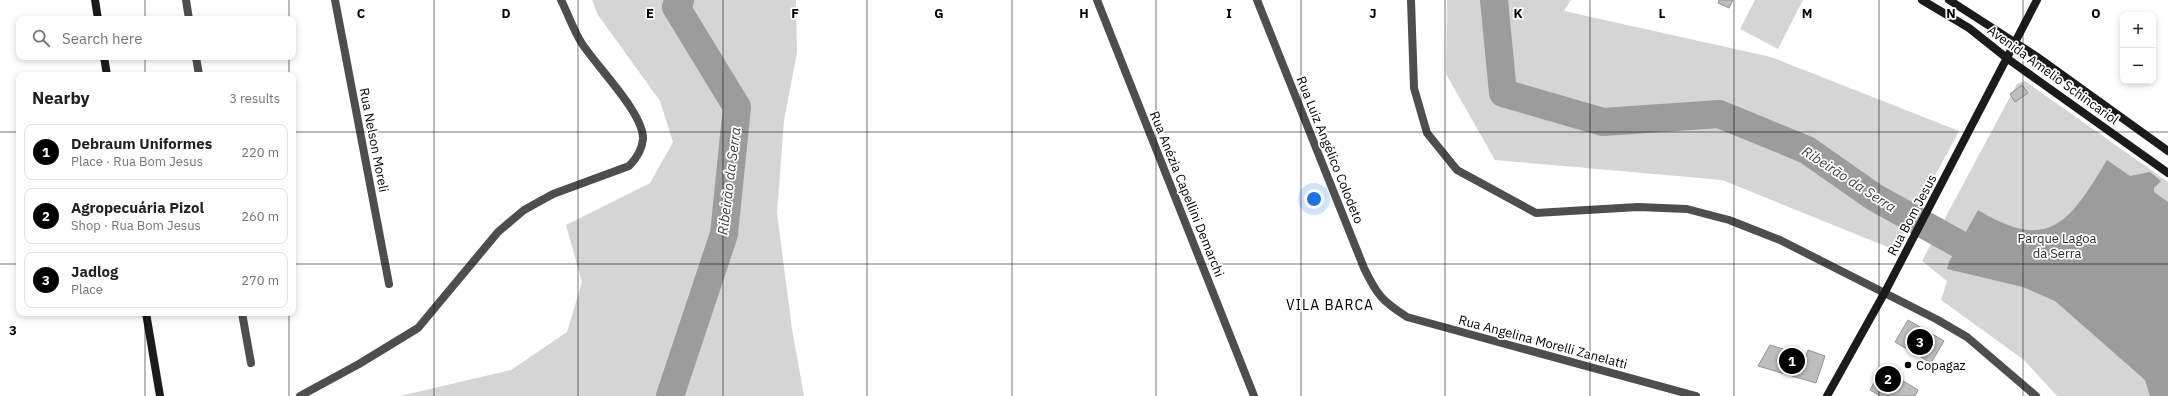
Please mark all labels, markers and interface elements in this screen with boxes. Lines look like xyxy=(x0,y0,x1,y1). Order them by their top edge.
text: C xyxy=(357,5,366,22)
text: D xyxy=(501,5,511,22)
text: E xyxy=(646,5,654,22)
text: F xyxy=(791,5,799,22)
text: G xyxy=(934,5,944,22)
text: H xyxy=(1079,5,1089,22)
text: I xyxy=(1226,5,1232,22)
text: J xyxy=(1369,5,1377,22)
text: K xyxy=(1513,5,1523,22)
text: L xyxy=(1659,5,1666,22)
text: M xyxy=(1802,5,1812,22)
text: N xyxy=(1946,5,1956,22)
text: O xyxy=(2091,5,2101,22)
map controls xyxy=(2120,12,2156,84)
button: + xyxy=(2120,12,2156,48)
search box xyxy=(16,16,296,60)
street label: Avenida Amelio Schincariol xyxy=(1984,22,2122,129)
icon: search xyxy=(30,27,52,49)
text: Search here xyxy=(62,29,142,48)
button: − xyxy=(2120,48,2156,84)
street label: Rua Luiz Angélico Colodeto xyxy=(1293,74,1367,226)
street label: Rua Nelson Moreli xyxy=(356,86,392,194)
text: Nearby xyxy=(32,87,90,109)
text: 3 results xyxy=(229,90,280,107)
street label: Rua Anézia Capellini Demarchi xyxy=(1146,109,1228,279)
water label: Ribeirão da Serra xyxy=(713,126,745,236)
text: Debraum Uniformes xyxy=(71,134,212,153)
water label: Ribeirão da Serra xyxy=(1799,142,1899,216)
text: 1 xyxy=(42,144,50,161)
text: 220 m xyxy=(241,144,279,161)
text: Place · Rua Bom Jesus xyxy=(71,153,203,170)
street label: Rua Bom Jesus xyxy=(1883,171,1941,259)
your location xyxy=(1304,189,1324,209)
text: Agropecuária Pizol xyxy=(71,198,204,217)
text: 2 xyxy=(42,208,50,225)
text: 260 m xyxy=(241,208,279,225)
text: Shop · Rua Bom Jesus xyxy=(71,217,201,234)
park label: Parque Lagoa da Serra xyxy=(2018,230,2097,262)
text: Jadlog xyxy=(71,262,118,281)
text: 3 xyxy=(42,272,50,289)
text: 270 m xyxy=(241,272,279,289)
text: Place xyxy=(71,281,103,298)
district label: VILA BARCA xyxy=(1286,296,1374,314)
street label: Rua Angelina Morelli Zanelatti xyxy=(1457,311,1629,373)
text: 3 xyxy=(9,322,17,339)
pin: 3 xyxy=(1907,327,1933,357)
pin: 1 xyxy=(1779,346,1805,376)
place label: Copagaz xyxy=(1916,357,1966,374)
marker: Copagaz xyxy=(1903,360,1913,370)
pin: 2 xyxy=(1875,364,1901,394)

